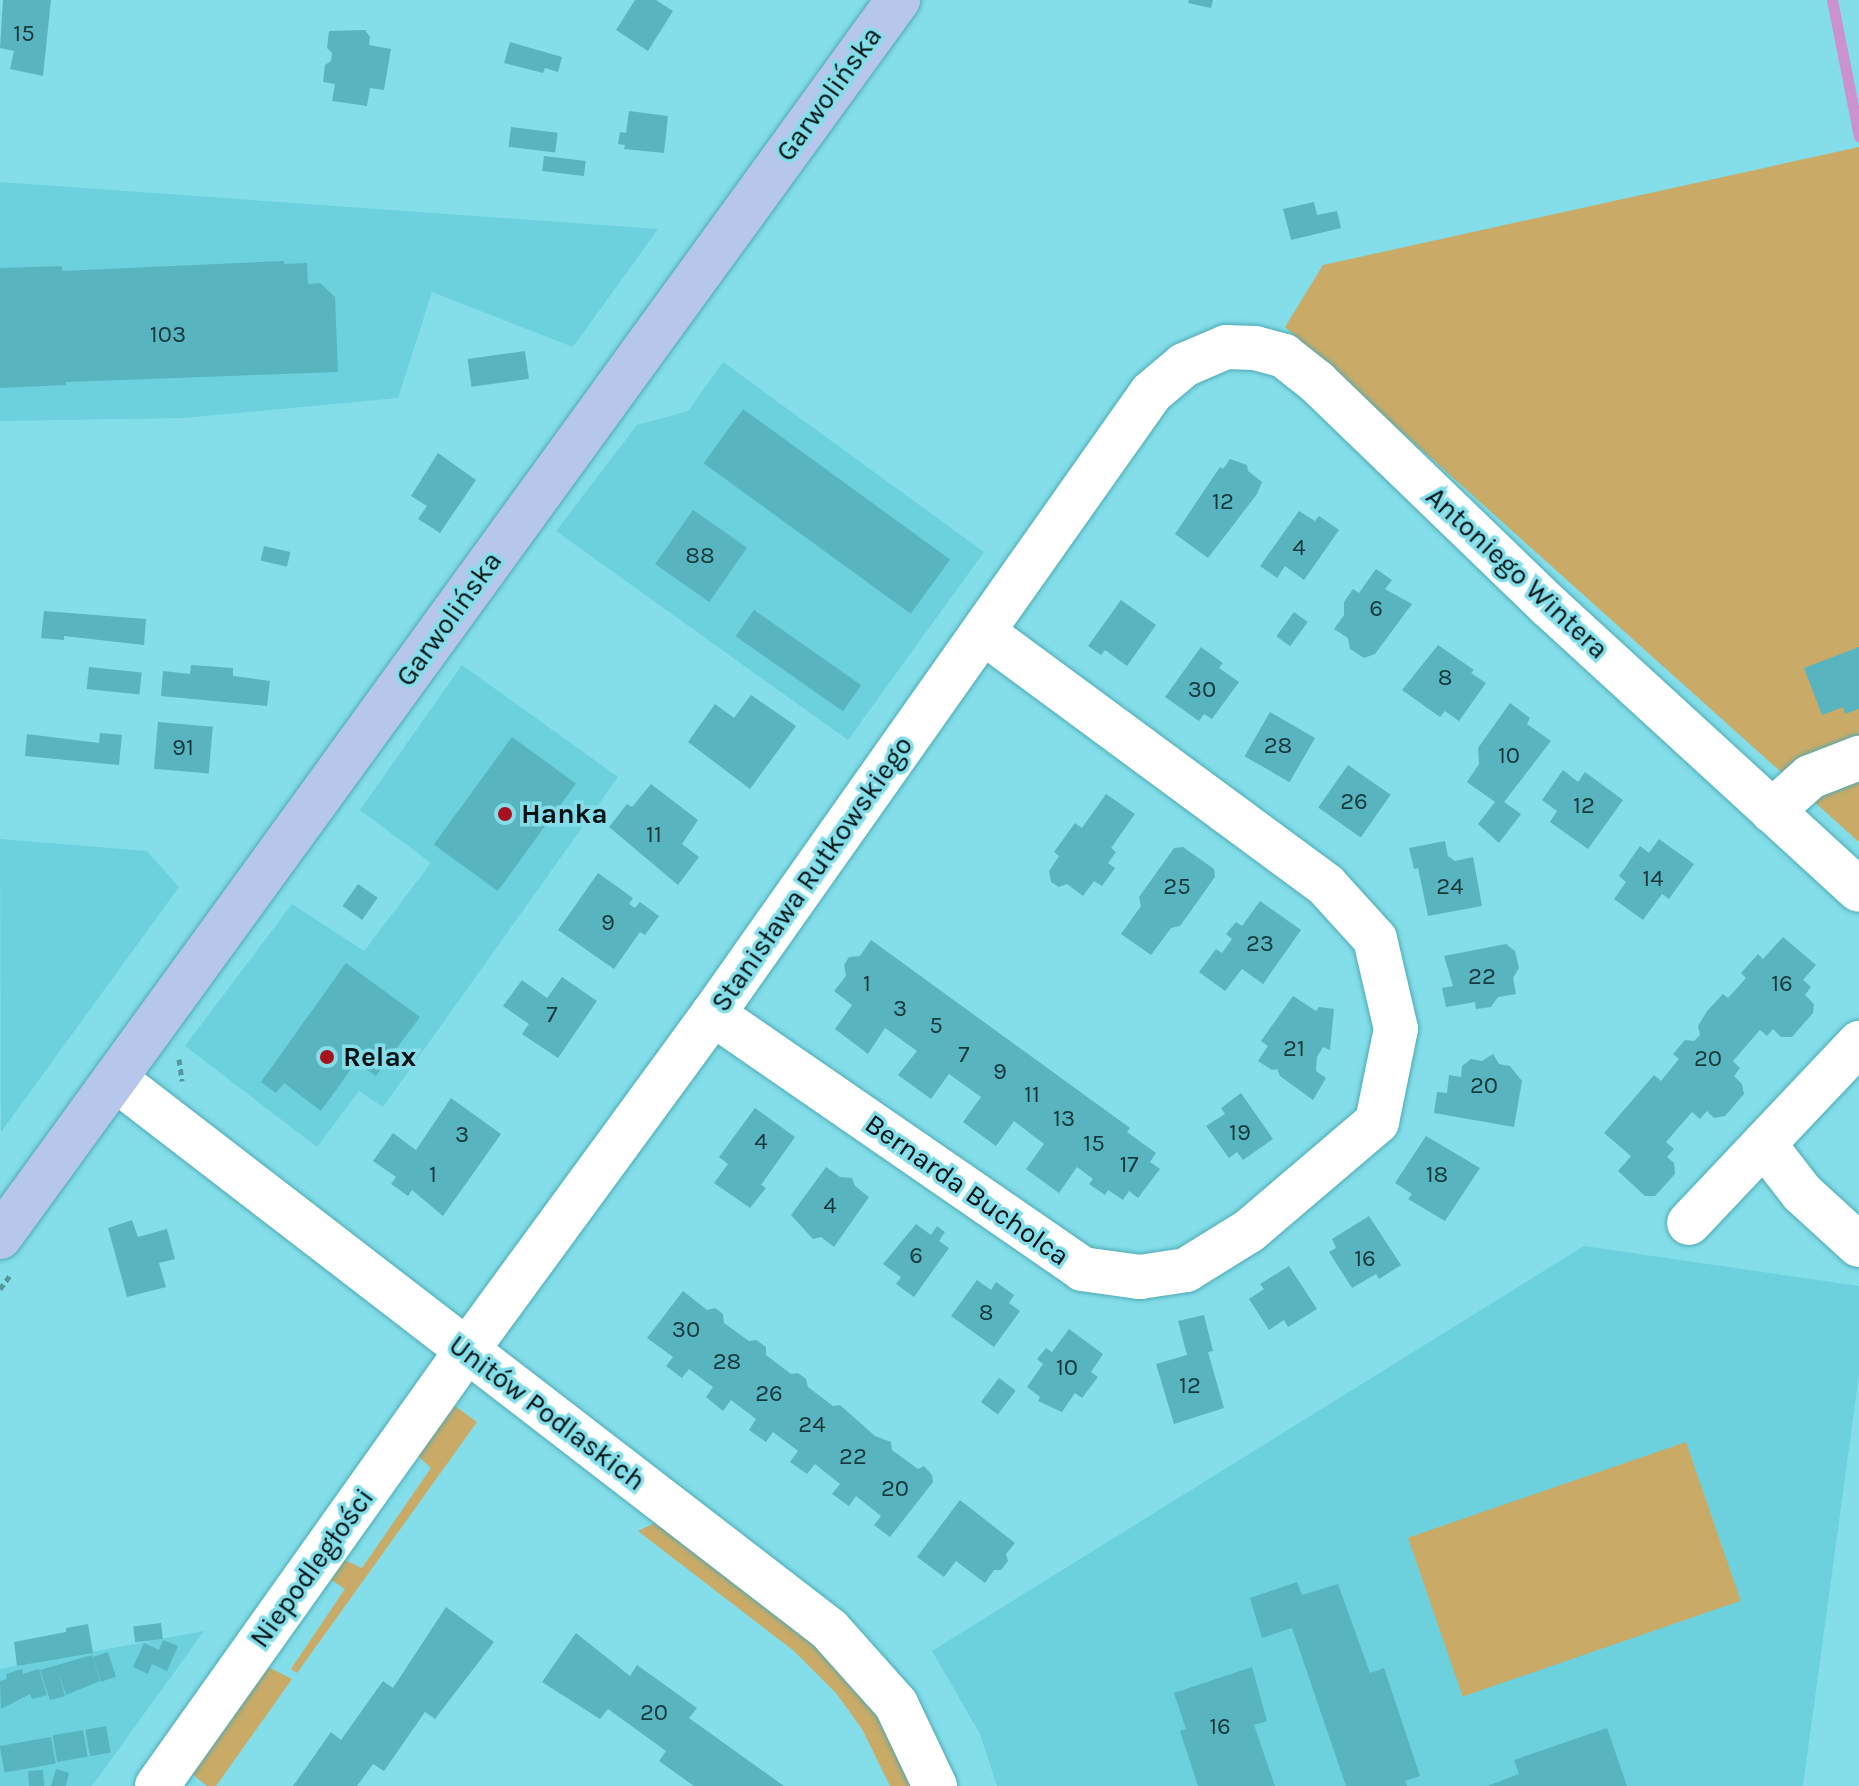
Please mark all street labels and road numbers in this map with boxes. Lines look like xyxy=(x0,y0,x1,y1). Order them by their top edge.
street label: Garwolińska xyxy=(769,20,889,168)
street label: Antoniego Wintera xyxy=(1419,480,1615,666)
street label: Garwolińska xyxy=(389,545,509,693)
street label: Stanisława Rutkowskiego xyxy=(704,730,920,1018)
street label: Bernarda Bucholca xyxy=(858,1107,1076,1273)
street label: Unitów Podlaskich xyxy=(442,1328,652,1498)
street label: Niepodległości xyxy=(243,1482,381,1654)

